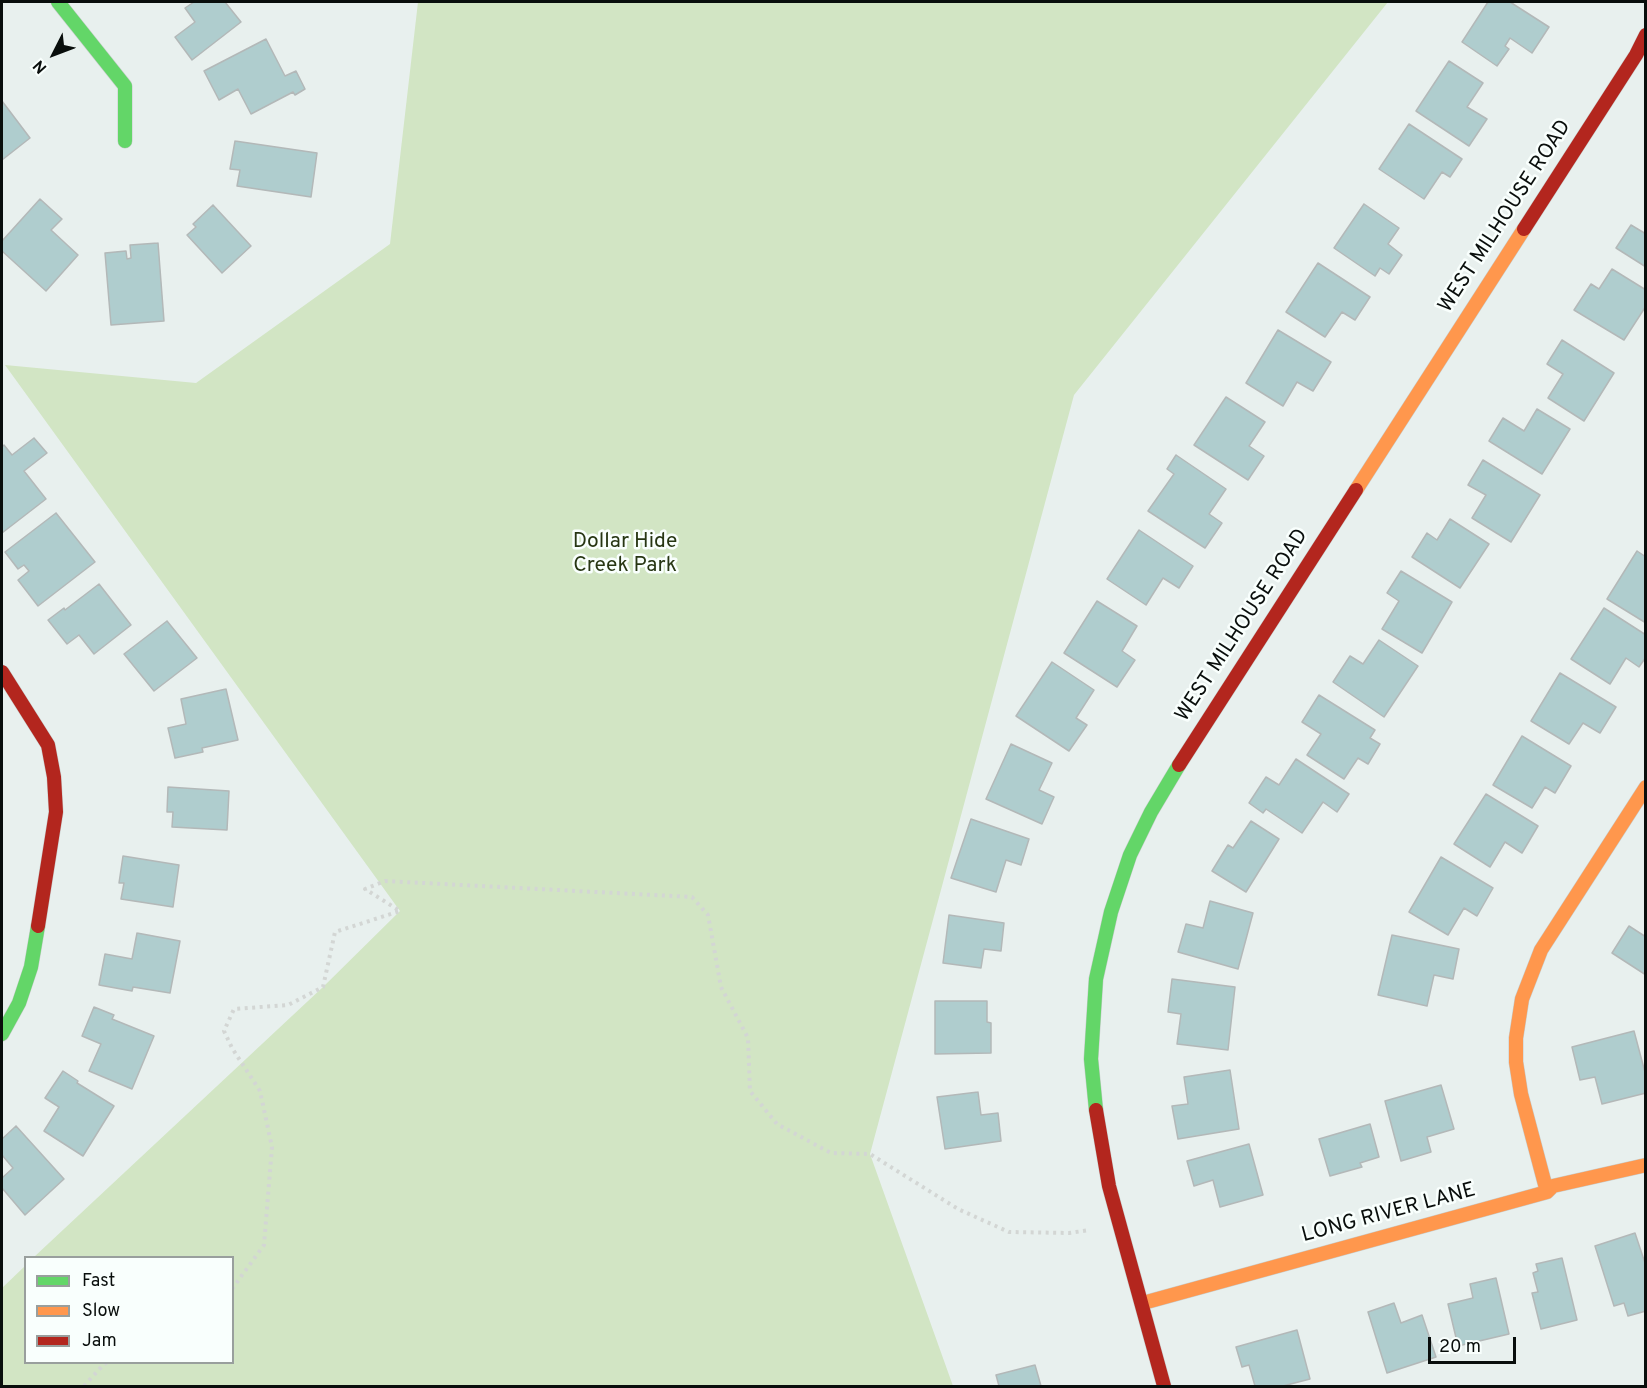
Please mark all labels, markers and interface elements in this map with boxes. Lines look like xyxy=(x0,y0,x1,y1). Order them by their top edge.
north arrow xyxy=(24,24,84,84)
text: N xyxy=(29,55,52,77)
street label: WEST MILHOUSE ROAD xyxy=(1434,116,1578,318)
street label: WEST MILHOUSE ROAD xyxy=(1171,525,1315,727)
park label: Dollar Hide Creek Park xyxy=(573,530,677,580)
street label: LONG RIVER LANE xyxy=(1299,1179,1479,1249)
legend xyxy=(24,1256,234,1364)
text: Fast xyxy=(82,1270,115,1293)
text: Slow xyxy=(82,1300,120,1323)
scale bar xyxy=(1431,1325,1520,1363)
text: Jam xyxy=(82,1330,117,1353)
text: 20 m xyxy=(1439,1336,1481,1359)

